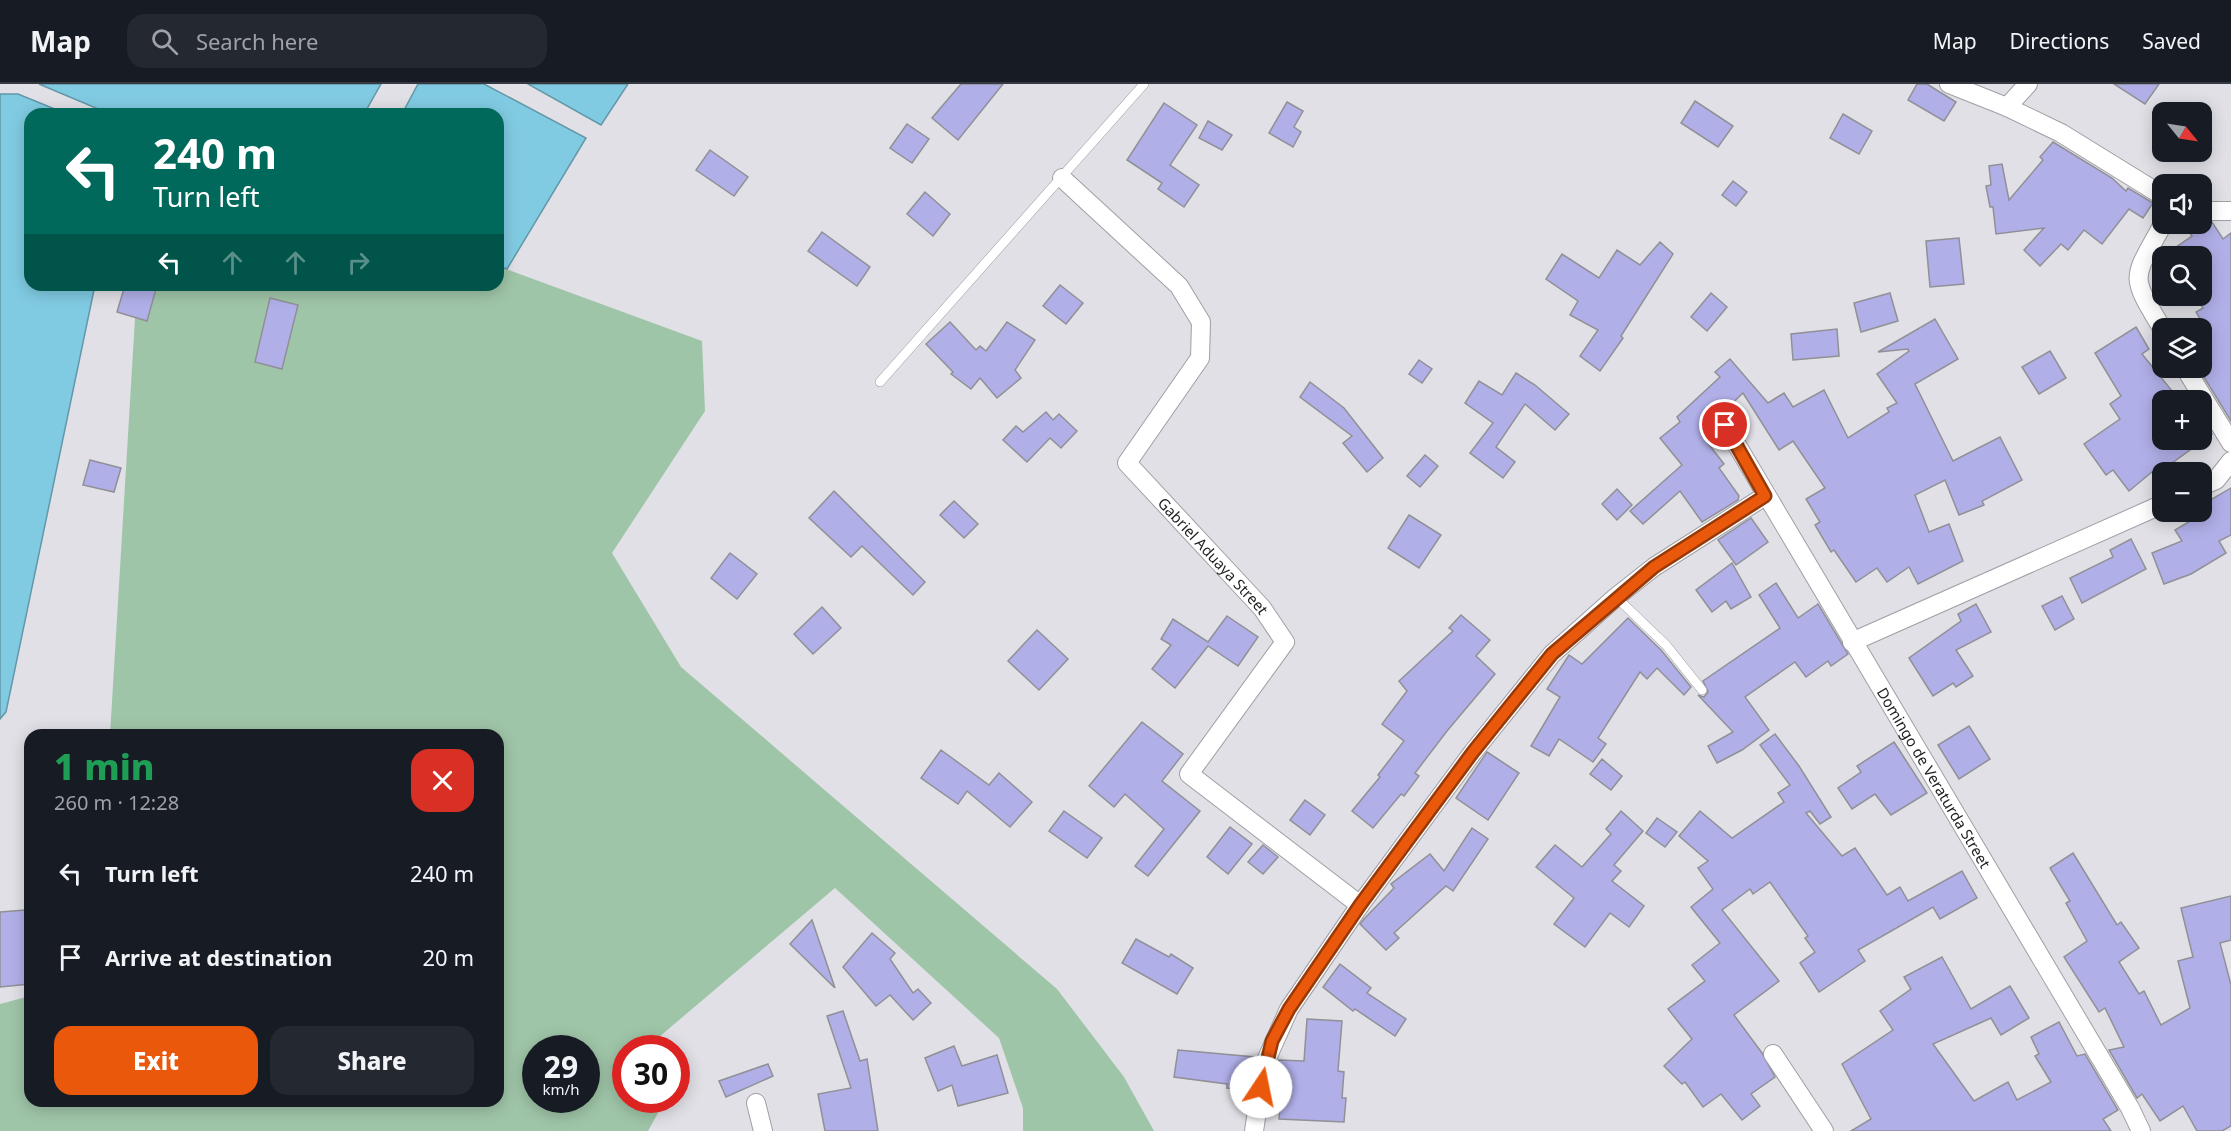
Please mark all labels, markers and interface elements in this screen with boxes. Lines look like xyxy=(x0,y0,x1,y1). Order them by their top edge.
search box xyxy=(127,14,547,68)
text: Map xyxy=(30,22,91,60)
icon: search xyxy=(148,25,181,58)
text: Search here xyxy=(196,26,318,56)
text: Map xyxy=(1933,27,1977,55)
text: Directions xyxy=(2010,27,2109,55)
text: Saved xyxy=(2142,27,2201,55)
north arrow xyxy=(2152,102,2212,162)
map controls xyxy=(2152,102,2212,522)
text: 240 m xyxy=(153,124,277,181)
icon: left xyxy=(54,132,132,210)
button: sound xyxy=(2152,174,2212,234)
text: Turn left xyxy=(153,178,259,215)
icon: left xyxy=(153,246,186,279)
icon: ahead xyxy=(216,246,249,279)
icon: ahead xyxy=(279,246,312,279)
icon: right xyxy=(342,246,375,279)
button: search xyxy=(2152,246,2212,306)
button: layers xyxy=(2152,318,2212,378)
button: + xyxy=(2152,390,2212,450)
pin xyxy=(1699,399,1750,450)
icon: arrive xyxy=(1708,408,1741,441)
button: − xyxy=(2152,462,2212,522)
street label: Gabriel Aduaya Street xyxy=(1154,493,1274,618)
street label: Domingo de Veraturda Street xyxy=(1873,684,1996,872)
text: 1 min xyxy=(54,742,155,791)
button: close xyxy=(411,749,474,812)
text: 260 m · 12:28 xyxy=(54,789,179,816)
icon: left xyxy=(54,857,87,890)
text: Turn left xyxy=(105,858,199,888)
text: 240 m xyxy=(410,858,474,888)
icon: arrive xyxy=(54,941,87,974)
text: Arrive at destination xyxy=(105,942,332,972)
text: 20 m xyxy=(423,942,474,972)
button: Exit xyxy=(54,1026,258,1095)
button: Share xyxy=(270,1026,474,1095)
speed limit sign: 30 xyxy=(612,1035,690,1113)
text: 29 xyxy=(544,1046,578,1087)
position arrow xyxy=(1229,1055,1293,1119)
text: km/h xyxy=(543,1079,579,1099)

